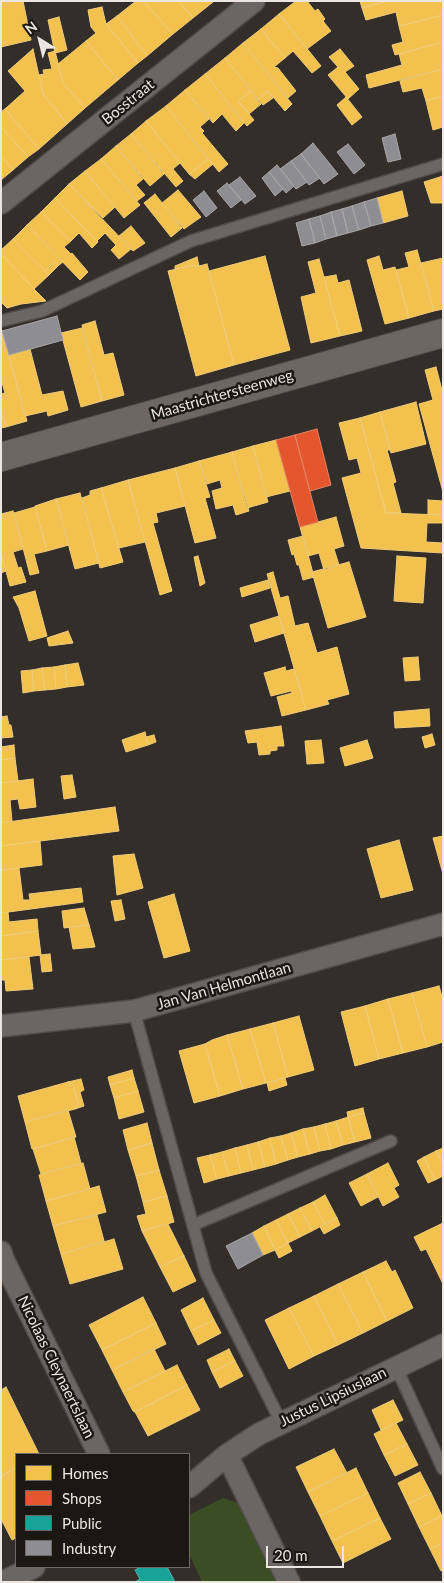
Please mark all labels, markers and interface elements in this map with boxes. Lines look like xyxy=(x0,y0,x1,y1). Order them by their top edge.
north arrow xyxy=(15,15,65,65)
text: N xyxy=(22,17,40,38)
street label: Bosstraat xyxy=(98,76,158,128)
street label: Maastrichtersteenweg xyxy=(149,366,295,424)
street label: Jan Van Helmontlaan xyxy=(155,958,293,1014)
street label: Nicolaas Cleynaertslaan xyxy=(14,1293,98,1441)
street label: Justus Lipsiuslaan xyxy=(277,1363,389,1431)
legend xyxy=(15,1453,190,1568)
text: Homes xyxy=(62,1464,108,1482)
text: Shops xyxy=(62,1489,102,1507)
text: Public xyxy=(62,1514,102,1532)
scale bar xyxy=(269,1536,346,1568)
text: Industry xyxy=(62,1539,116,1557)
text: 20 m xyxy=(274,1546,308,1564)

